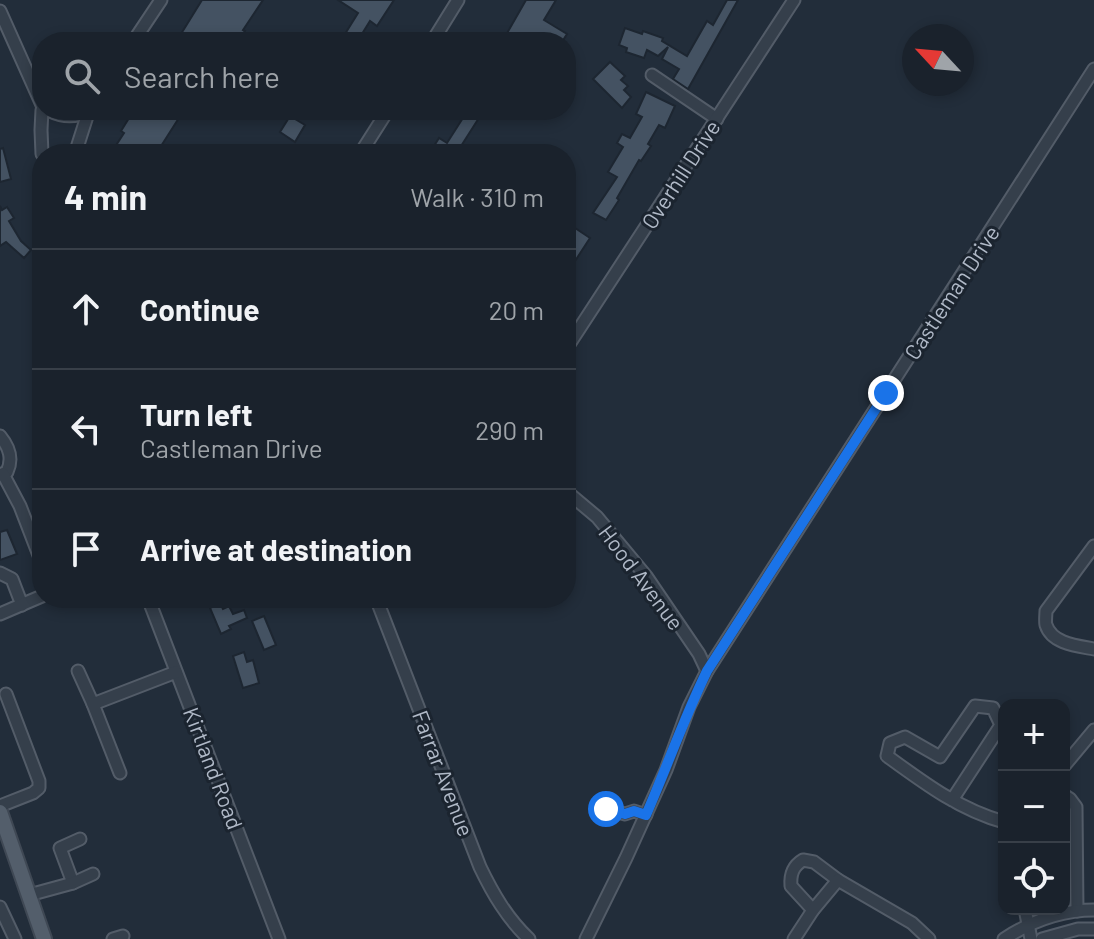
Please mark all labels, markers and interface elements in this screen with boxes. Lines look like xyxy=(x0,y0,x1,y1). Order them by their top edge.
north arrow xyxy=(902,24,974,96)
search box xyxy=(32,32,576,120)
icon: search xyxy=(60,54,104,98)
text: Search here xyxy=(124,58,280,94)
street label: Overhill Drive xyxy=(635,115,725,233)
text: 4 min xyxy=(64,176,147,217)
text: Walk · 310 m xyxy=(411,181,544,212)
street label: Castleman Drive xyxy=(898,220,1004,364)
icon: ahead xyxy=(64,287,108,331)
text: Continue xyxy=(140,291,260,327)
text: 20 m xyxy=(489,294,544,325)
route end xyxy=(868,375,904,411)
text: Turn left xyxy=(140,396,253,432)
icon: left xyxy=(64,407,108,451)
text: 290 m xyxy=(475,414,544,445)
text: Castleman Drive xyxy=(140,432,323,463)
street label: Hood Avenue xyxy=(594,519,690,635)
icon: arrive xyxy=(64,527,108,571)
text: Arrive at destination xyxy=(140,531,412,567)
map controls xyxy=(998,699,1070,915)
button: + xyxy=(998,699,1070,771)
street label: Kirtland Road xyxy=(179,703,249,833)
street label: Farrar Avenue xyxy=(408,706,480,840)
button: − xyxy=(998,771,1070,843)
route start xyxy=(588,791,624,827)
button: locate xyxy=(998,843,1070,915)

